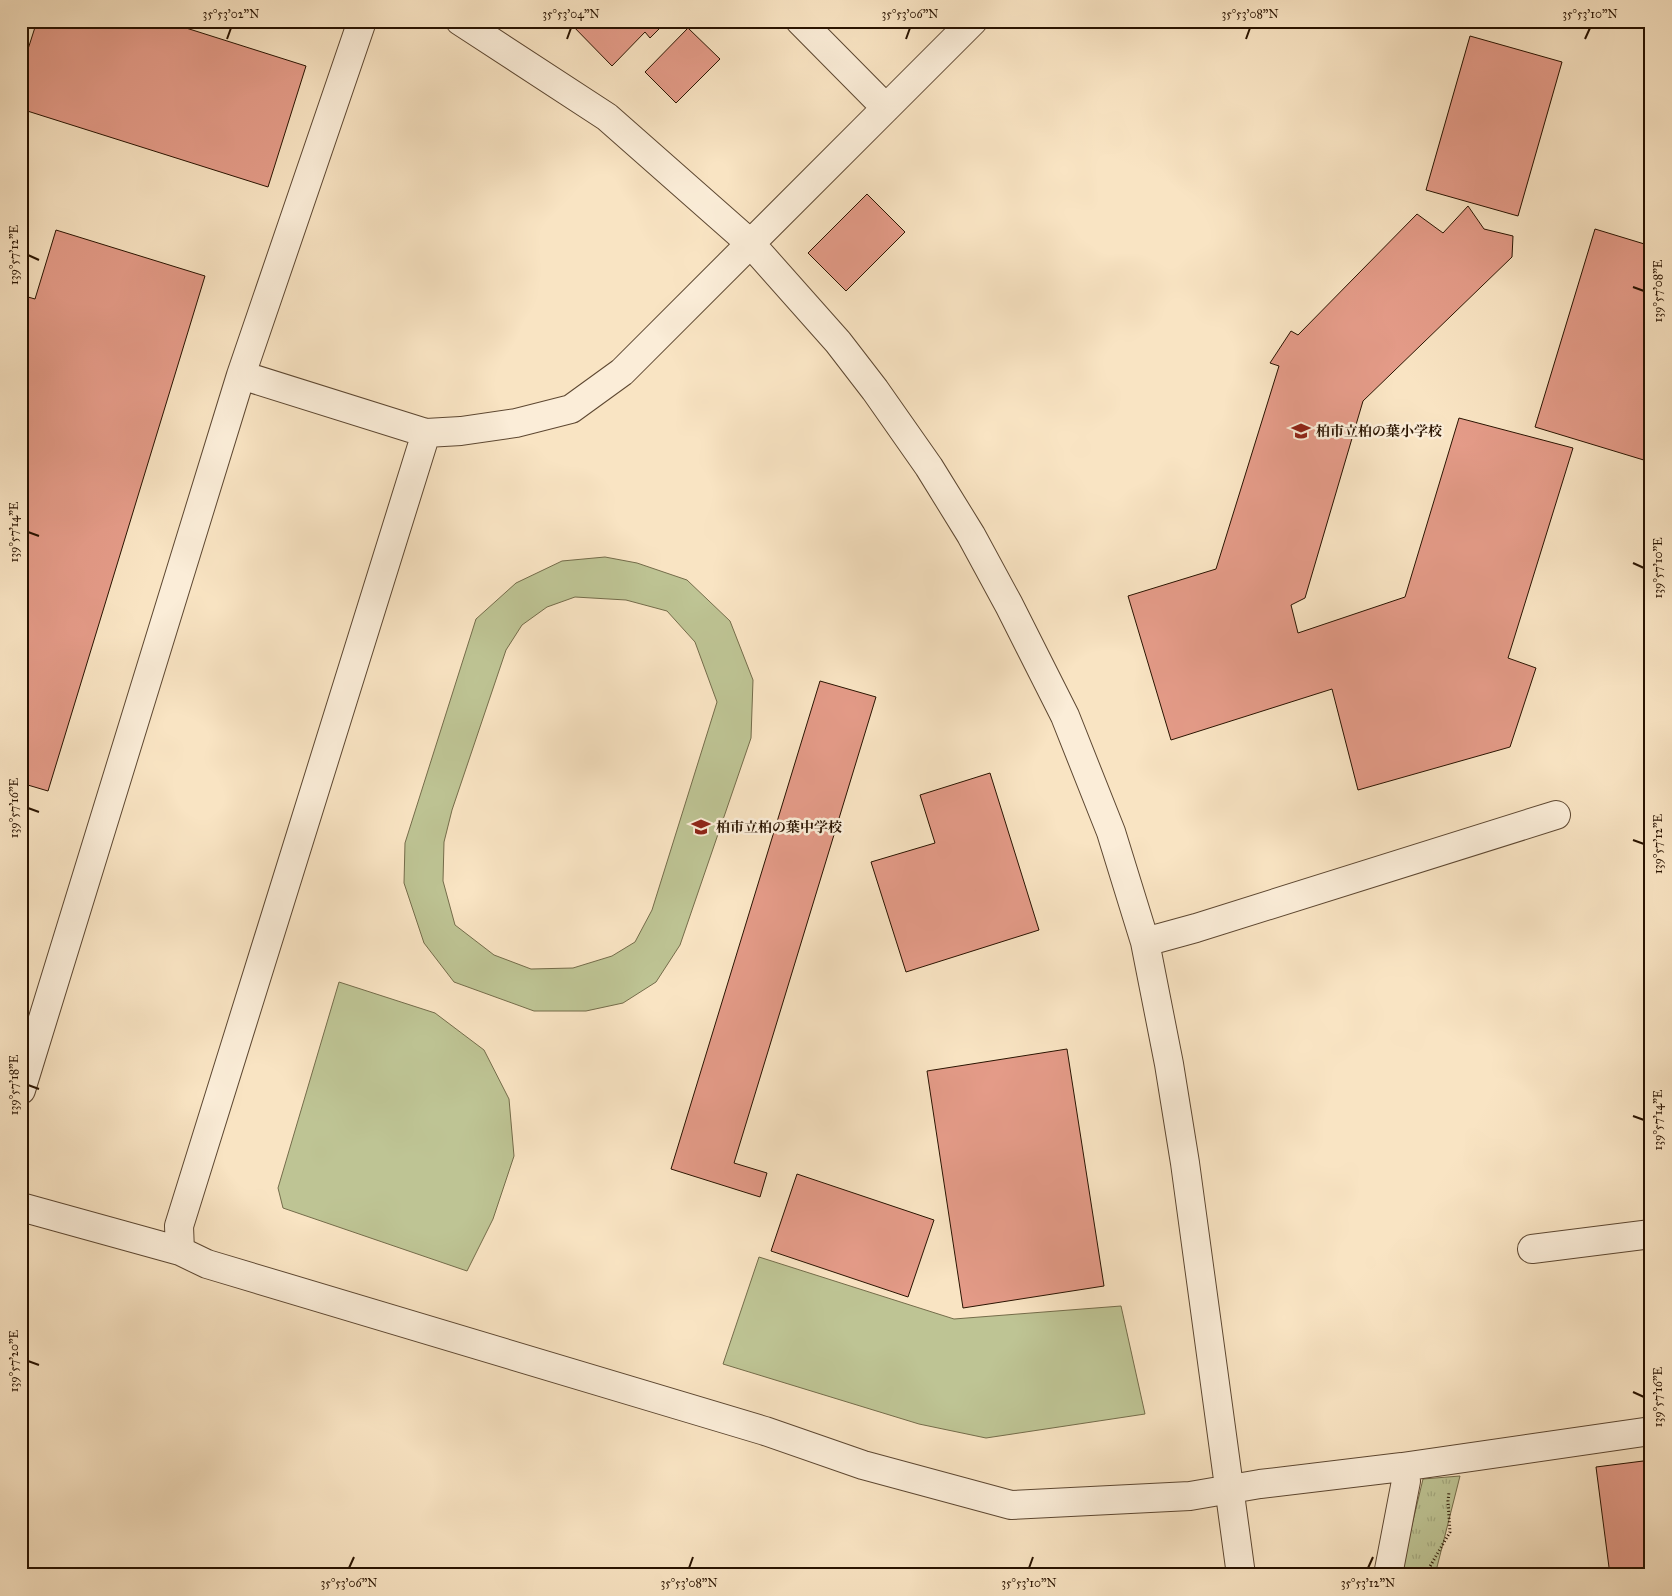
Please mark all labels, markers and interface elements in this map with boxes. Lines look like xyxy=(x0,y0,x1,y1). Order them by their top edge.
text: 35°53'02"N xyxy=(203,7,259,21)
text: 35°53'04"N xyxy=(542,7,600,21)
text: 35°53'06"N xyxy=(882,7,939,21)
text: 35°53'08"N xyxy=(1221,7,1279,21)
text: 35°53'10"N xyxy=(1562,7,1618,21)
text: 139°57'12"E xyxy=(7,225,21,285)
text: 139°57'08"E xyxy=(1651,259,1665,322)
school or university icon: 柏市立柏の葉小学校 xyxy=(1290,420,1312,442)
place label: 柏市立柏の葉小学校 xyxy=(1316,423,1442,440)
text: 139°57'14"E xyxy=(7,501,21,562)
text: 139°57'10"E xyxy=(1651,537,1665,599)
text: 139°57'16"E xyxy=(7,777,21,838)
text: 139°57'12"E xyxy=(1651,814,1665,874)
school or university icon: 柏市立柏の葉中学校 xyxy=(690,816,712,838)
place label: 柏市立柏の葉中学校 xyxy=(716,819,842,836)
text: 139°57'18"E xyxy=(7,1054,21,1115)
text: 139°57'14"E xyxy=(1651,1089,1665,1150)
text: 139°57'20"E xyxy=(7,1329,21,1392)
text: 139°57'16"E xyxy=(1651,1366,1665,1427)
text: 35°53'06"N xyxy=(321,1576,378,1590)
text: 35°53'08"N xyxy=(660,1576,718,1590)
text: 35°53'10"N xyxy=(1001,1576,1057,1590)
text: 35°53'12"N xyxy=(1341,1576,1395,1590)

